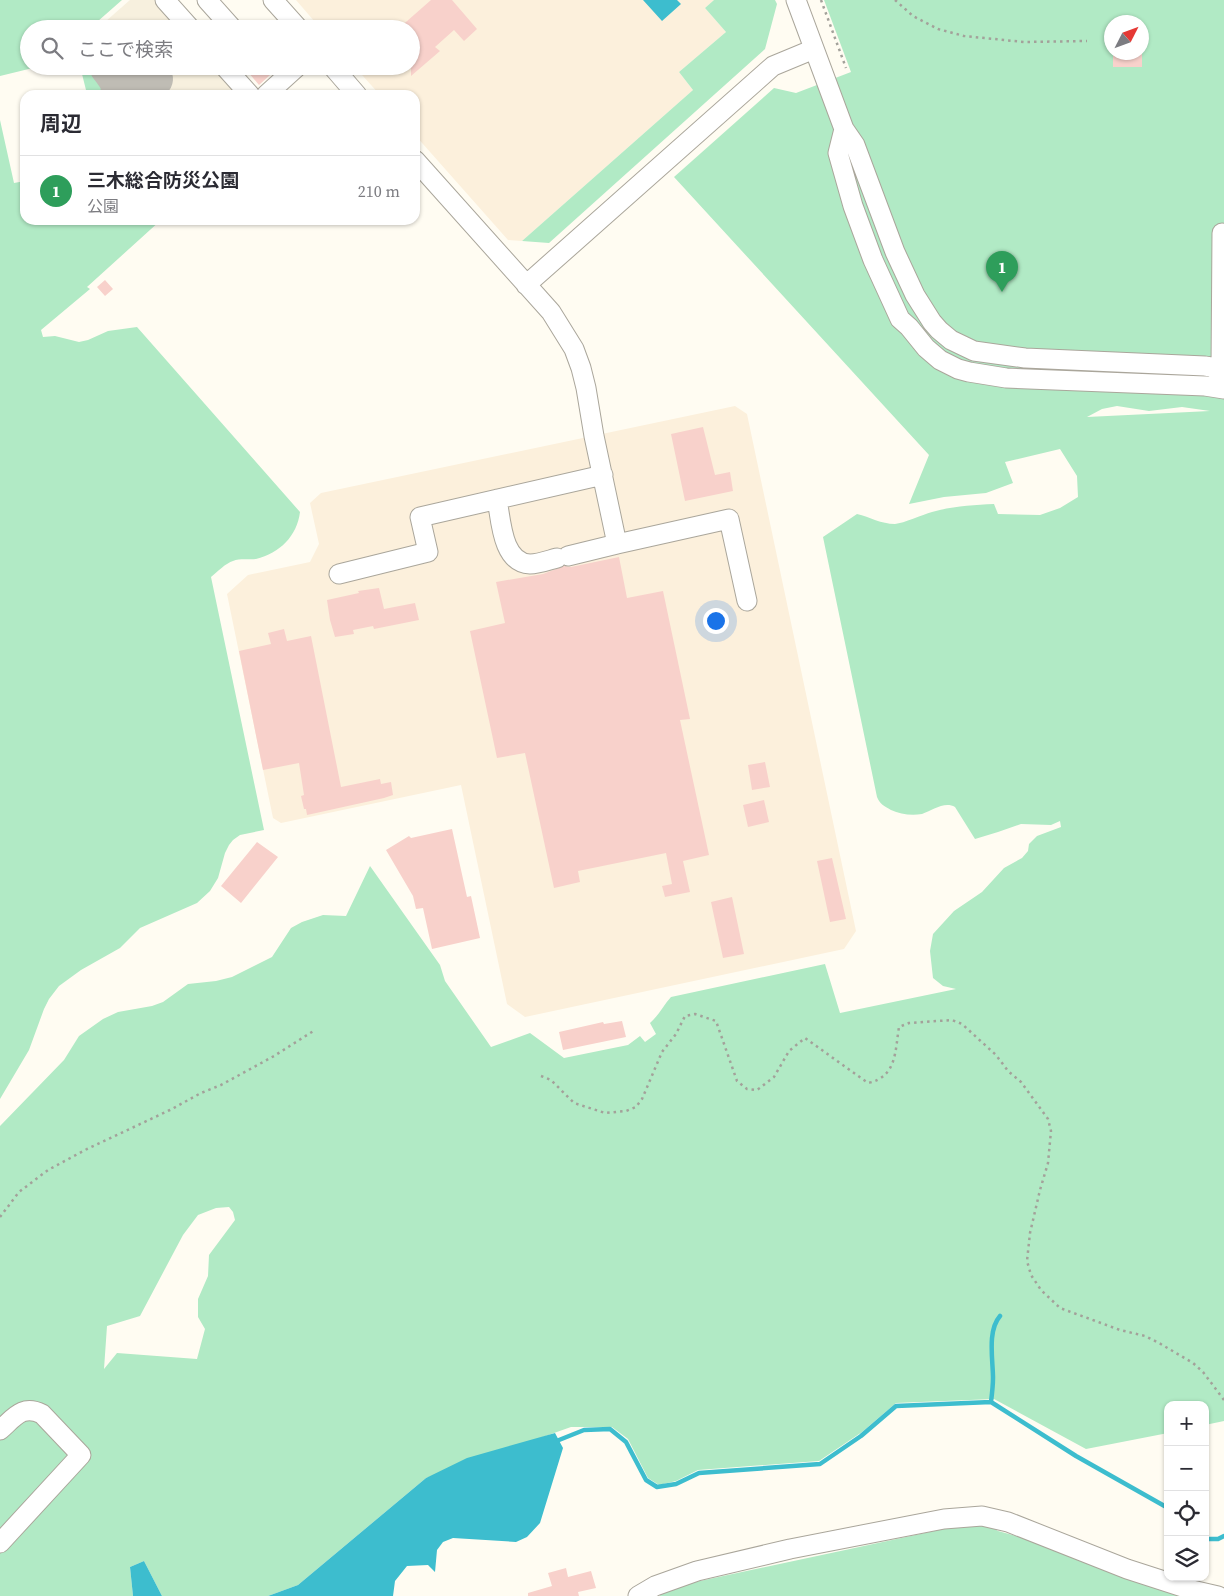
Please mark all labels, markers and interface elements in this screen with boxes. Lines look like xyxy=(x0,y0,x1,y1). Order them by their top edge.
north arrow xyxy=(1104,15,1149,60)
search box xyxy=(20,20,420,75)
icon: search xyxy=(38,34,66,62)
text: ここで検索 xyxy=(78,36,173,62)
text: 周辺 xyxy=(40,109,82,138)
text: 三木総合防災公園 xyxy=(87,167,239,193)
text: 1 xyxy=(52,180,60,202)
text: 210 m xyxy=(358,180,400,202)
text: 公園 xyxy=(87,195,119,217)
pin: 1 xyxy=(986,251,1018,292)
your location xyxy=(703,608,729,634)
map controls xyxy=(1164,1401,1209,1581)
button: + xyxy=(1164,1401,1209,1446)
button: − xyxy=(1164,1446,1209,1491)
button: locate xyxy=(1164,1491,1209,1536)
button: layers xyxy=(1164,1536,1209,1581)

